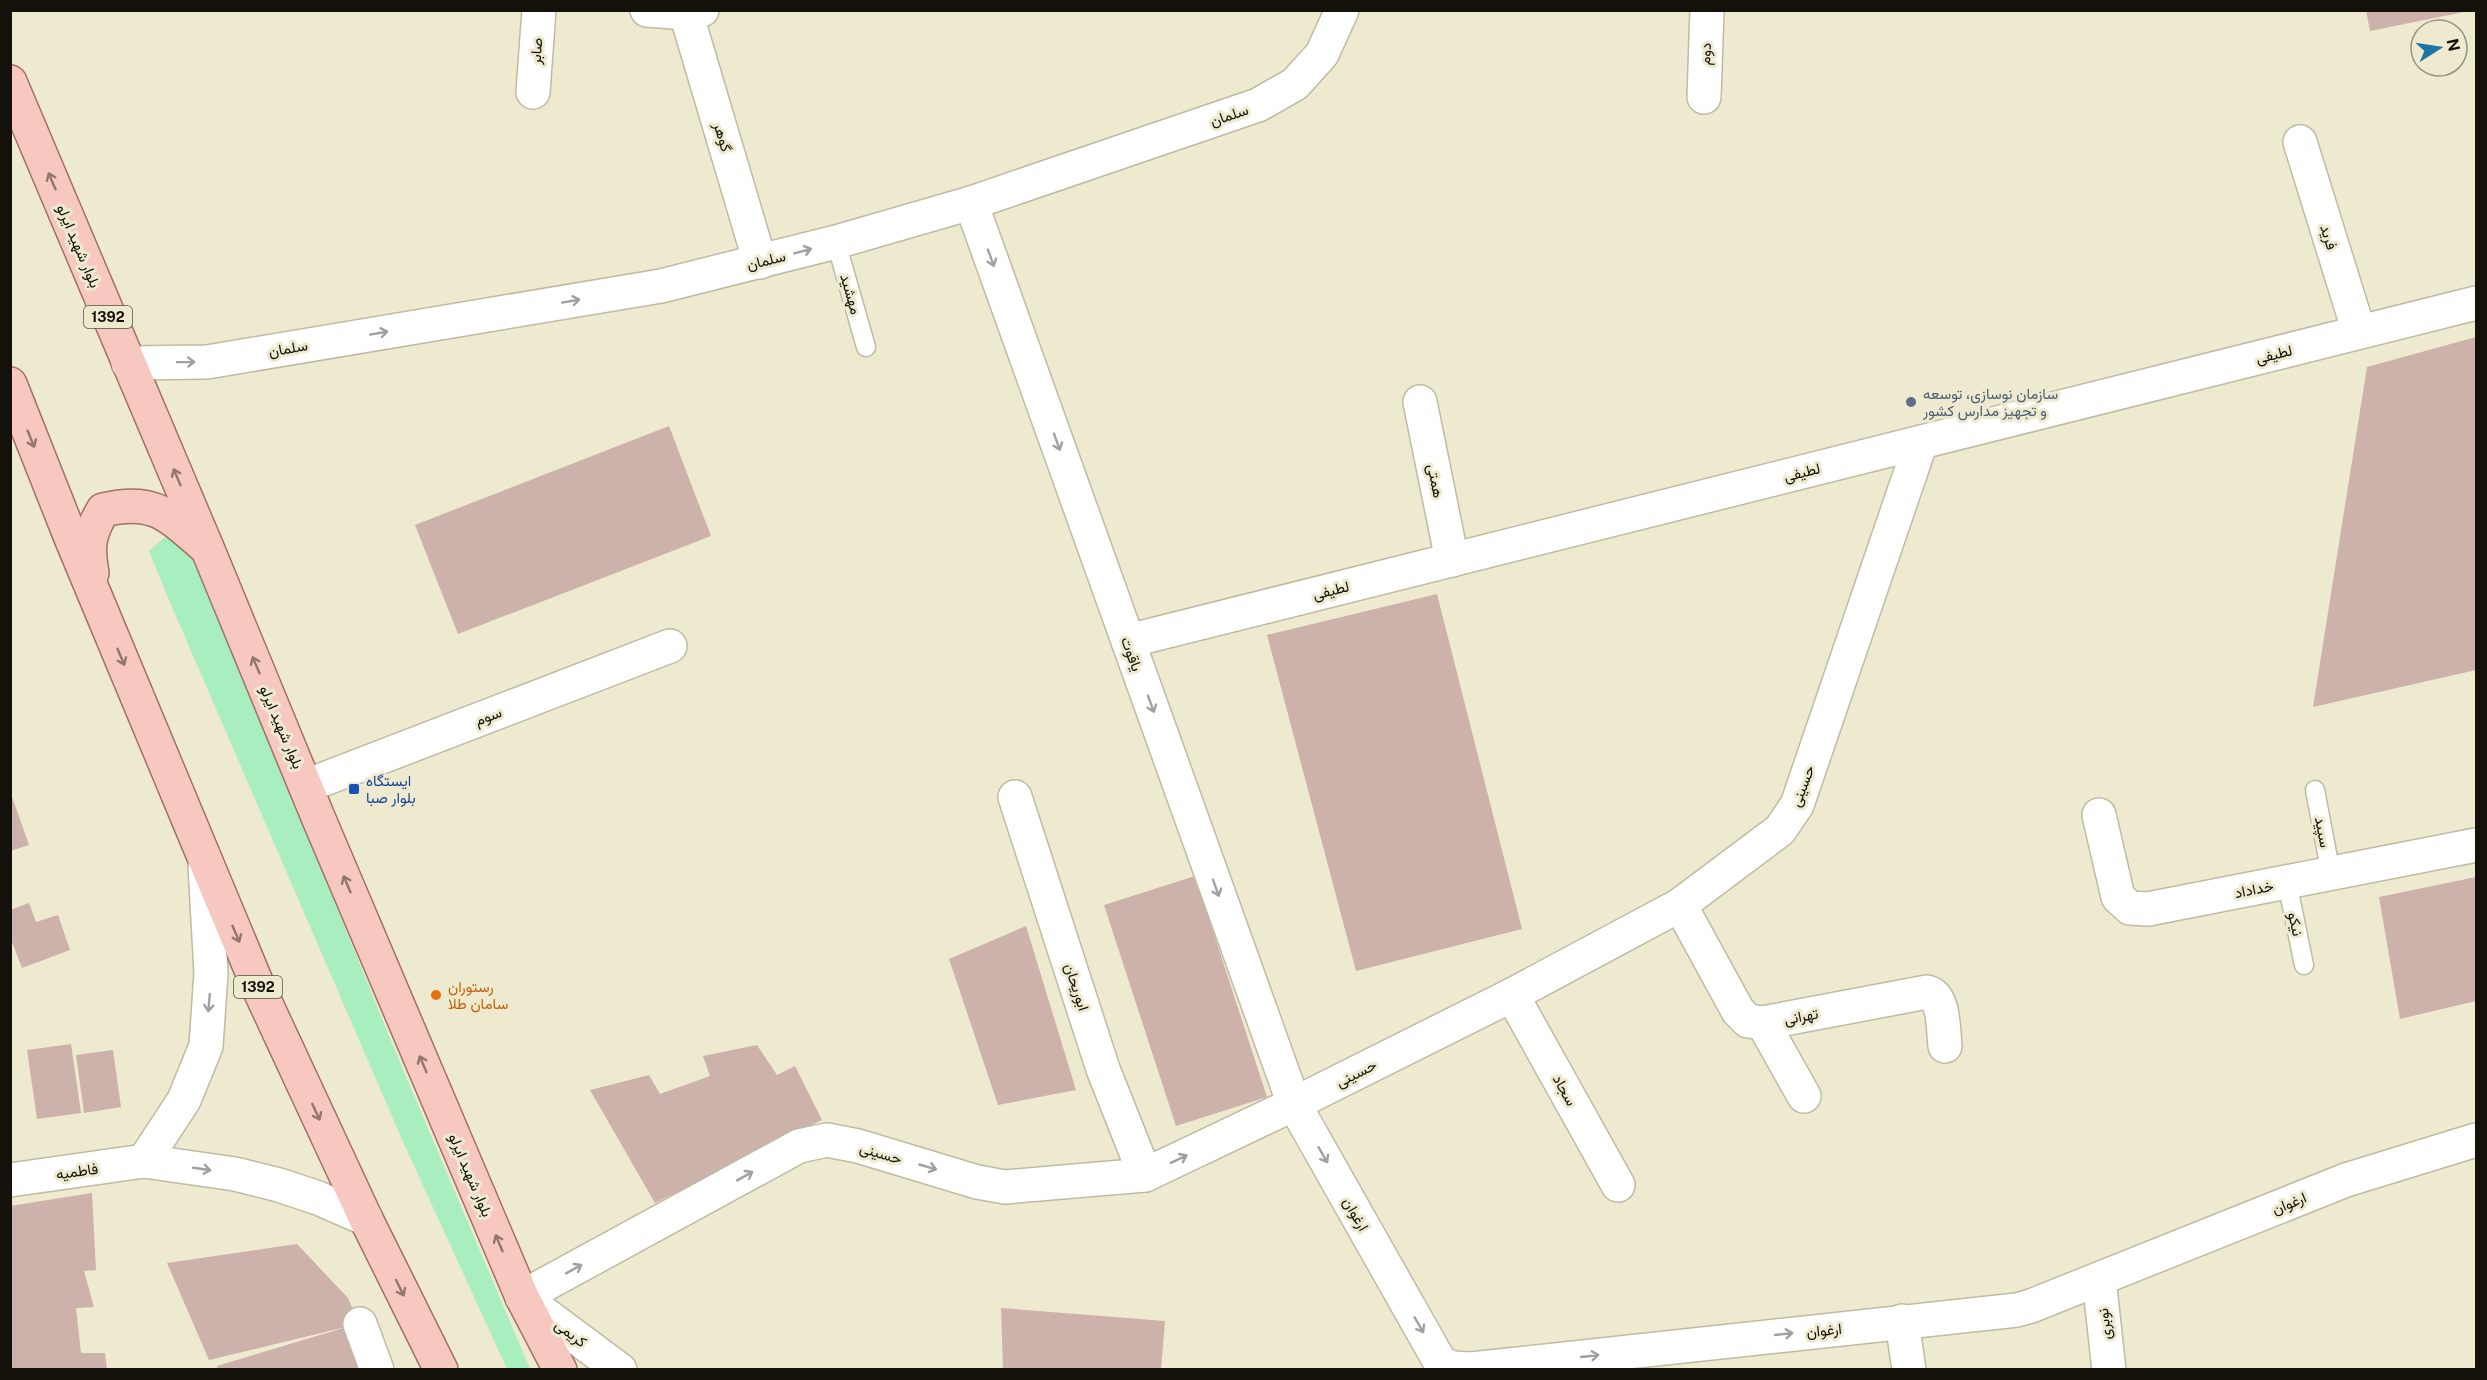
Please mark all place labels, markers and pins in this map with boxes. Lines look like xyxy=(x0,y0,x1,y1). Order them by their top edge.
place label: سازمان نوسازی، توسعه و تجهیز مدارس کشور xyxy=(1922,385,2058,421)
marker: سازمان نوسازی، توسعه و تجهیز مدارس کشور xyxy=(1904,395,1918,409)
place label: ایستگاه بلوار صبا xyxy=(366,772,416,807)
marker: ایستگاه بلوار صبا xyxy=(347,782,361,796)
place label: رستوران سامان طلا xyxy=(448,978,508,1013)
marker: رستوران سامان طلا xyxy=(429,988,443,1002)

